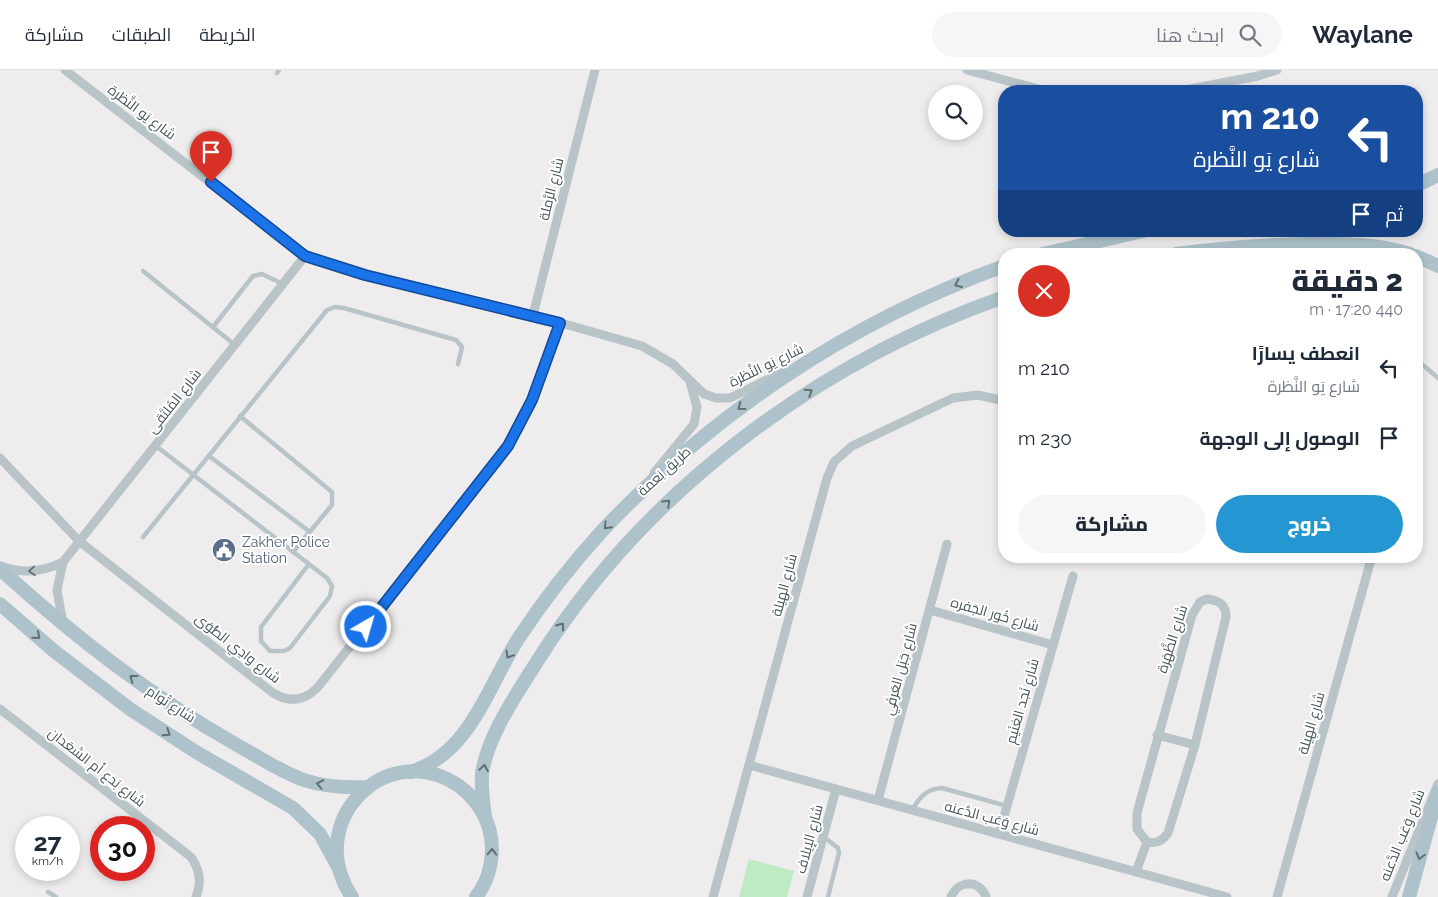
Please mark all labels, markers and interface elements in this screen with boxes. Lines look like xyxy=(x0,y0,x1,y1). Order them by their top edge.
search box xyxy=(932,12,1282,57)
text: Waylane xyxy=(1312,20,1413,49)
icon: search xyxy=(1236,21,1264,49)
text: مشاركة xyxy=(25,24,84,45)
text: الطبقات xyxy=(112,24,171,45)
text: الخريطة xyxy=(199,24,256,45)
text: ابحث هنا xyxy=(1156,24,1224,46)
street label: شارع يَو النَّظرة xyxy=(104,80,180,143)
map controls xyxy=(928,85,983,140)
button: search xyxy=(928,85,983,140)
text: 210 m xyxy=(1220,96,1320,137)
icon: left xyxy=(1338,105,1403,170)
pin xyxy=(190,131,232,182)
icon: arrive xyxy=(197,138,225,166)
text: شارع يَو النَّظرة xyxy=(1193,146,1320,172)
street label: شارع الرَّملة xyxy=(536,156,567,222)
icon: arrive xyxy=(1347,200,1375,228)
text: ثم xyxy=(1385,203,1403,225)
text: 2 دقيقة xyxy=(1291,263,1403,298)
button: close xyxy=(1018,265,1070,317)
one-way arrow xyxy=(954,277,963,288)
text: 440 m · 17:20 xyxy=(1309,300,1403,319)
street label: شارع يَو النَّظرة xyxy=(726,339,806,391)
text: انعطف يسارًا xyxy=(1252,342,1360,364)
icon: left xyxy=(1375,354,1403,382)
text: 210 m xyxy=(1018,357,1070,379)
street label: شارع المُلتَقى xyxy=(144,366,205,437)
text: شارع يَو النَّظرة xyxy=(1268,377,1360,396)
one-way arrow xyxy=(803,389,812,399)
one-way arrow xyxy=(737,401,747,410)
icon: arrive xyxy=(1375,424,1403,452)
text: 230 m xyxy=(1018,427,1072,449)
text: الوصول إلى الوجهة xyxy=(1200,427,1360,449)
street label: طريق نِعمة xyxy=(634,443,694,500)
button: مشاركة xyxy=(1018,495,1206,553)
button: خروج xyxy=(1216,495,1403,553)
one-way arrow xyxy=(661,500,670,509)
one-way arrow xyxy=(604,521,613,530)
place label: Zakher Police Station xyxy=(242,534,330,566)
public building icon: Zakher Police Station xyxy=(211,537,237,563)
street label: شارع الهِيلة xyxy=(768,552,803,619)
one-way arrow xyxy=(28,565,36,576)
street label: شارع خُور الجَفره xyxy=(949,594,1041,635)
position arrow xyxy=(339,600,391,652)
street label: شارع الظَّهَرة xyxy=(1152,603,1191,675)
street label: شارع وادِي الطُّوَى xyxy=(190,610,284,689)
street label: شارع جَبَل العَرفَي xyxy=(880,621,924,718)
one-way arrow xyxy=(555,622,564,632)
one-way arrow xyxy=(31,630,40,639)
one-way arrow xyxy=(505,650,515,659)
street label: شارع نَجد الغنَيم xyxy=(1002,657,1044,746)
one-way arrow xyxy=(130,676,139,684)
street label: شارع تُوام xyxy=(142,682,198,727)
street label: شارع الهِيلة xyxy=(1294,690,1330,757)
street label: شارع بَدع أم السَّعَدان xyxy=(44,723,149,811)
one-way arrow xyxy=(161,727,170,736)
one-way arrow xyxy=(478,763,488,772)
one-way arrow xyxy=(315,779,324,790)
street label: شارع وَعَب الدَّعنه xyxy=(1376,787,1429,883)
street label: شارع وَعَب الدَّعنه xyxy=(943,798,1041,839)
street label: شارع الإيلاف xyxy=(792,803,827,876)
speed limit sign: 30 xyxy=(90,816,155,881)
text: 27 xyxy=(33,827,62,857)
one-way arrow xyxy=(486,848,497,856)
one-way arrow xyxy=(1416,851,1426,859)
text: km/h xyxy=(32,854,63,868)

